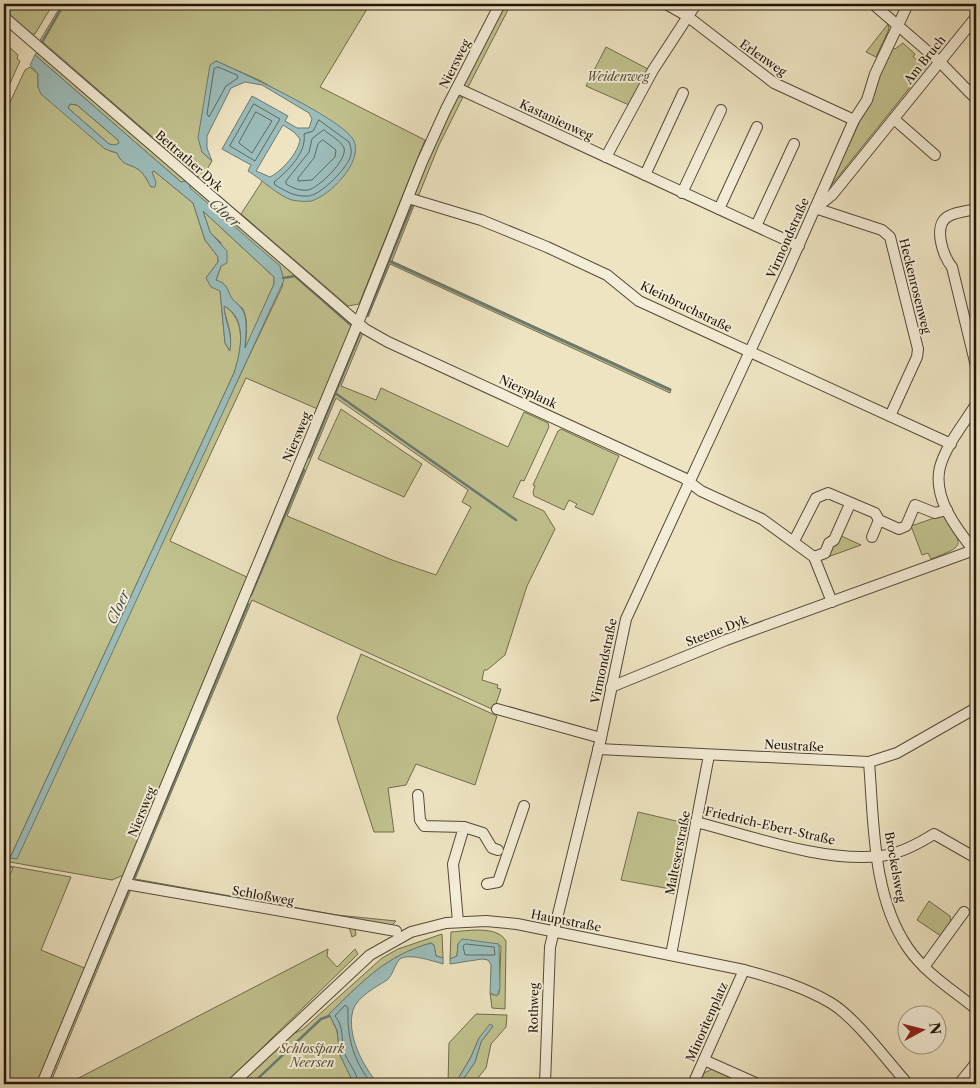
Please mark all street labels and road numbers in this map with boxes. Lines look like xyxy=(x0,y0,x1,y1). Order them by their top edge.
street label: Am Bruch xyxy=(900,32,949,88)
street label: Niersweg xyxy=(436,36,474,91)
street label: Erlenweg xyxy=(737,36,790,79)
street label: Kastanienweg xyxy=(517,96,596,143)
street label: Bettrather Dyk xyxy=(152,127,227,195)
street label: Virmondstraße xyxy=(763,195,812,281)
street label: Heckenrosenweg xyxy=(896,237,935,336)
street label: Kleinbruchstraße xyxy=(638,278,735,335)
street label: Niersplank xyxy=(497,372,561,412)
street label: Niersweg xyxy=(279,409,314,464)
street label: Steene Dyk xyxy=(684,611,751,649)
street label: Virmondstraße xyxy=(587,617,620,706)
street label: Neustraße xyxy=(764,736,824,755)
street label: Niersweg xyxy=(125,784,159,839)
street label: Friedrich-Ebert-Straße xyxy=(704,803,837,848)
street label: Malteserstraße xyxy=(662,809,693,896)
street label: Brockelsweg xyxy=(882,830,909,904)
street label: Schloßweg xyxy=(231,883,296,908)
street label: Hauptstraße xyxy=(530,906,603,935)
street label: Minoritenplatz xyxy=(682,980,731,1064)
street label: Rothweg xyxy=(526,982,541,1033)

